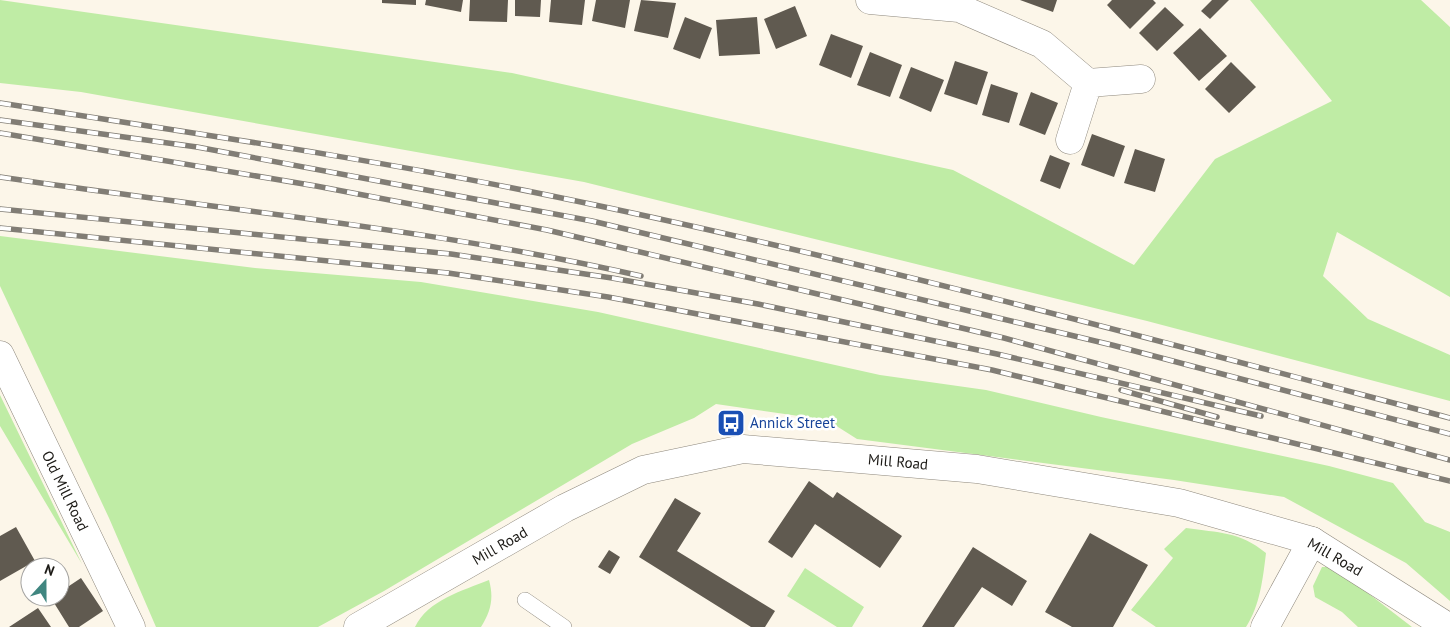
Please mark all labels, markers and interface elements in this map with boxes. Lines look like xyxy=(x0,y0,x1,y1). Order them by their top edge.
bus stop icon: Annick Street xyxy=(716,408,746,438)
place label: Annick Street xyxy=(750,413,835,432)
street label: Old Mill Road xyxy=(38,447,93,534)
street label: Mill Road xyxy=(867,449,929,474)
street label: Mill Road xyxy=(469,522,531,569)
street label: Mill Road xyxy=(1304,533,1366,580)
north arrow xyxy=(20,557,70,607)
text: N xyxy=(42,560,57,580)

